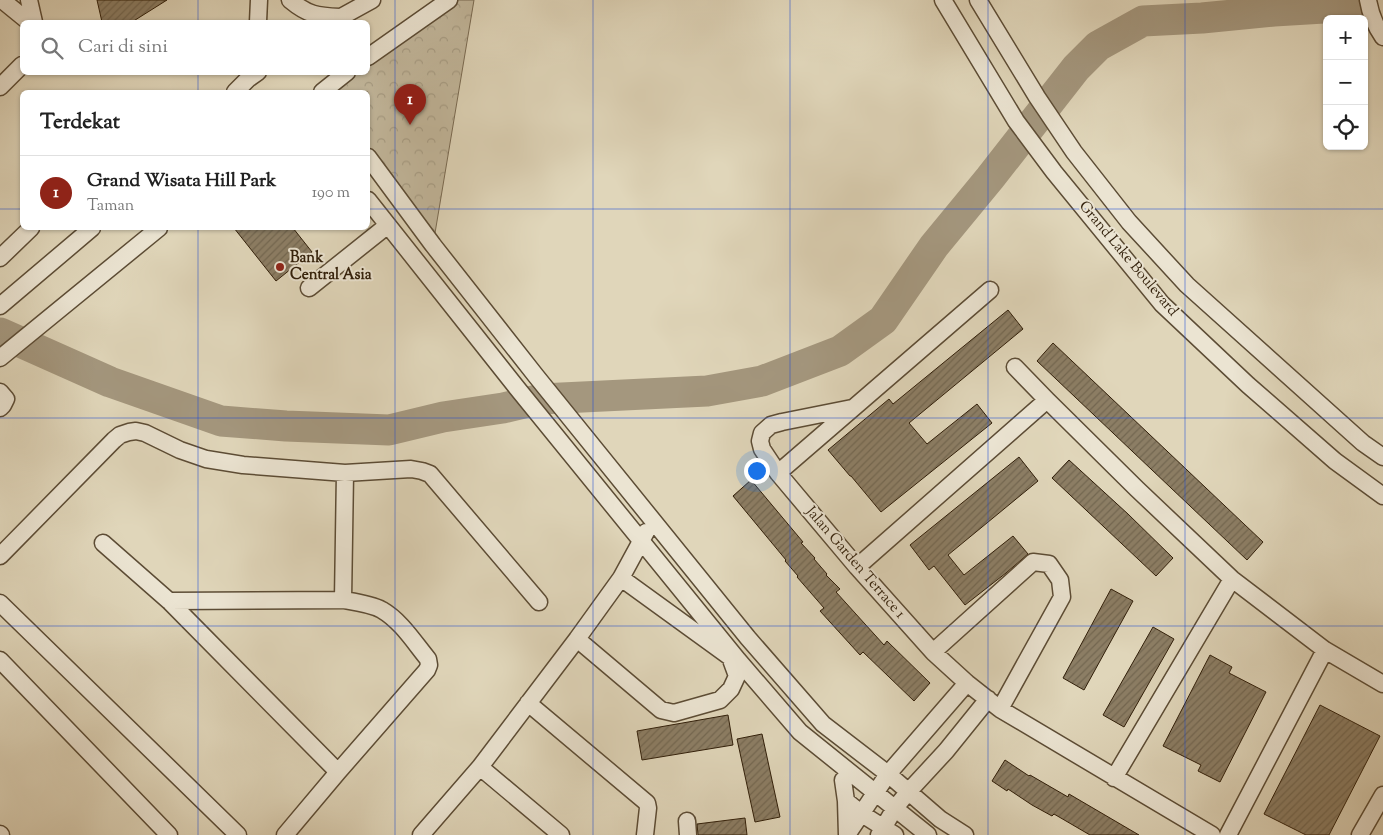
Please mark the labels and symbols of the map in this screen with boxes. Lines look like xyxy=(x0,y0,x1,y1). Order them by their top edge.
pin: 1 xyxy=(394,84,426,125)
street label: Grand Lake Boulevard xyxy=(1073,197,1183,322)
place label: Bank Central Asia xyxy=(290,248,372,286)
marker: Bank Central Asia xyxy=(274,261,286,273)
your location xyxy=(744,458,770,484)
street label: Jalan Garden Terrace 1 xyxy=(800,502,910,624)

